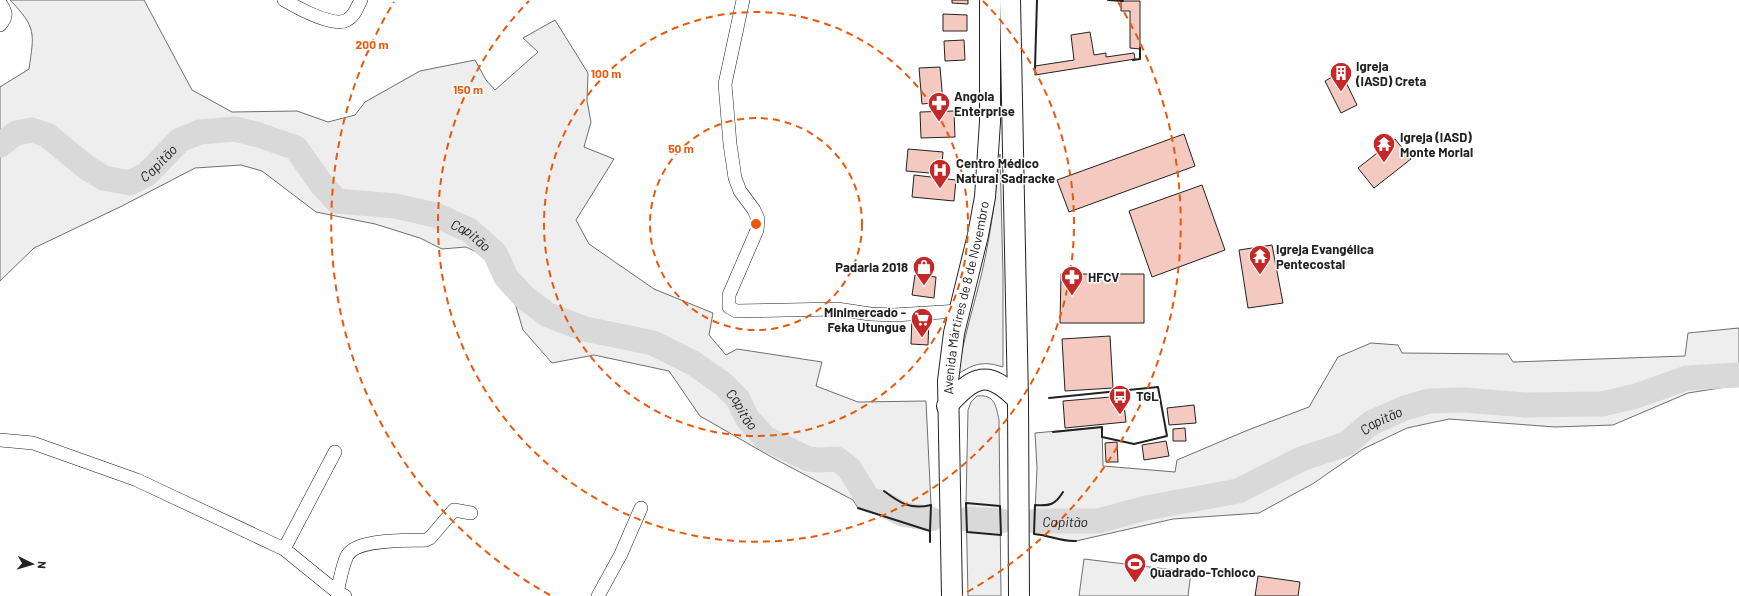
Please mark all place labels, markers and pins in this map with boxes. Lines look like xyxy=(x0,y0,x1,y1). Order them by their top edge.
place label: Igreja (IASD) Creta xyxy=(1355,58,1427,89)
building icon: Igreja (IASD) Creta xyxy=(1328,60,1354,93)
place label: Angola Enterprise xyxy=(954,88,1015,119)
pharmacy icon: Angola Enterprise xyxy=(926,90,952,123)
place label: Igreja (IASD) Monte Morial xyxy=(1400,129,1473,160)
temple icon: Igreja (IASD) Monte Morial xyxy=(1371,131,1397,164)
place label: Centro Médico Natural Sadracke xyxy=(956,155,1055,186)
hospital icon: Centro Médico Natural Sadracke xyxy=(927,157,953,190)
centre of rings xyxy=(749,217,763,231)
place label: Igreja Evangélica Pentecostal xyxy=(1276,241,1374,272)
temple icon: Igreja Evangélica Pentecostal xyxy=(1247,243,1273,276)
shop icon: Padaria 2018 xyxy=(911,254,937,287)
place label: Padaria 2018 xyxy=(835,259,908,275)
pharmacy icon: HFCV xyxy=(1059,264,1085,297)
place label: HFCV xyxy=(1088,269,1119,285)
place label: Minimercado - Feka Utungue xyxy=(824,304,906,335)
supermarket icon: Minimercado - Feka Utungue xyxy=(909,306,935,339)
bus stop icon: TGL xyxy=(1107,383,1133,416)
place label: TGL xyxy=(1136,388,1159,404)
place label: Campo do Quadrado-Tchioco xyxy=(1150,549,1256,580)
sports icon: Campo do Quadrado-Tchioco xyxy=(1122,551,1148,584)

